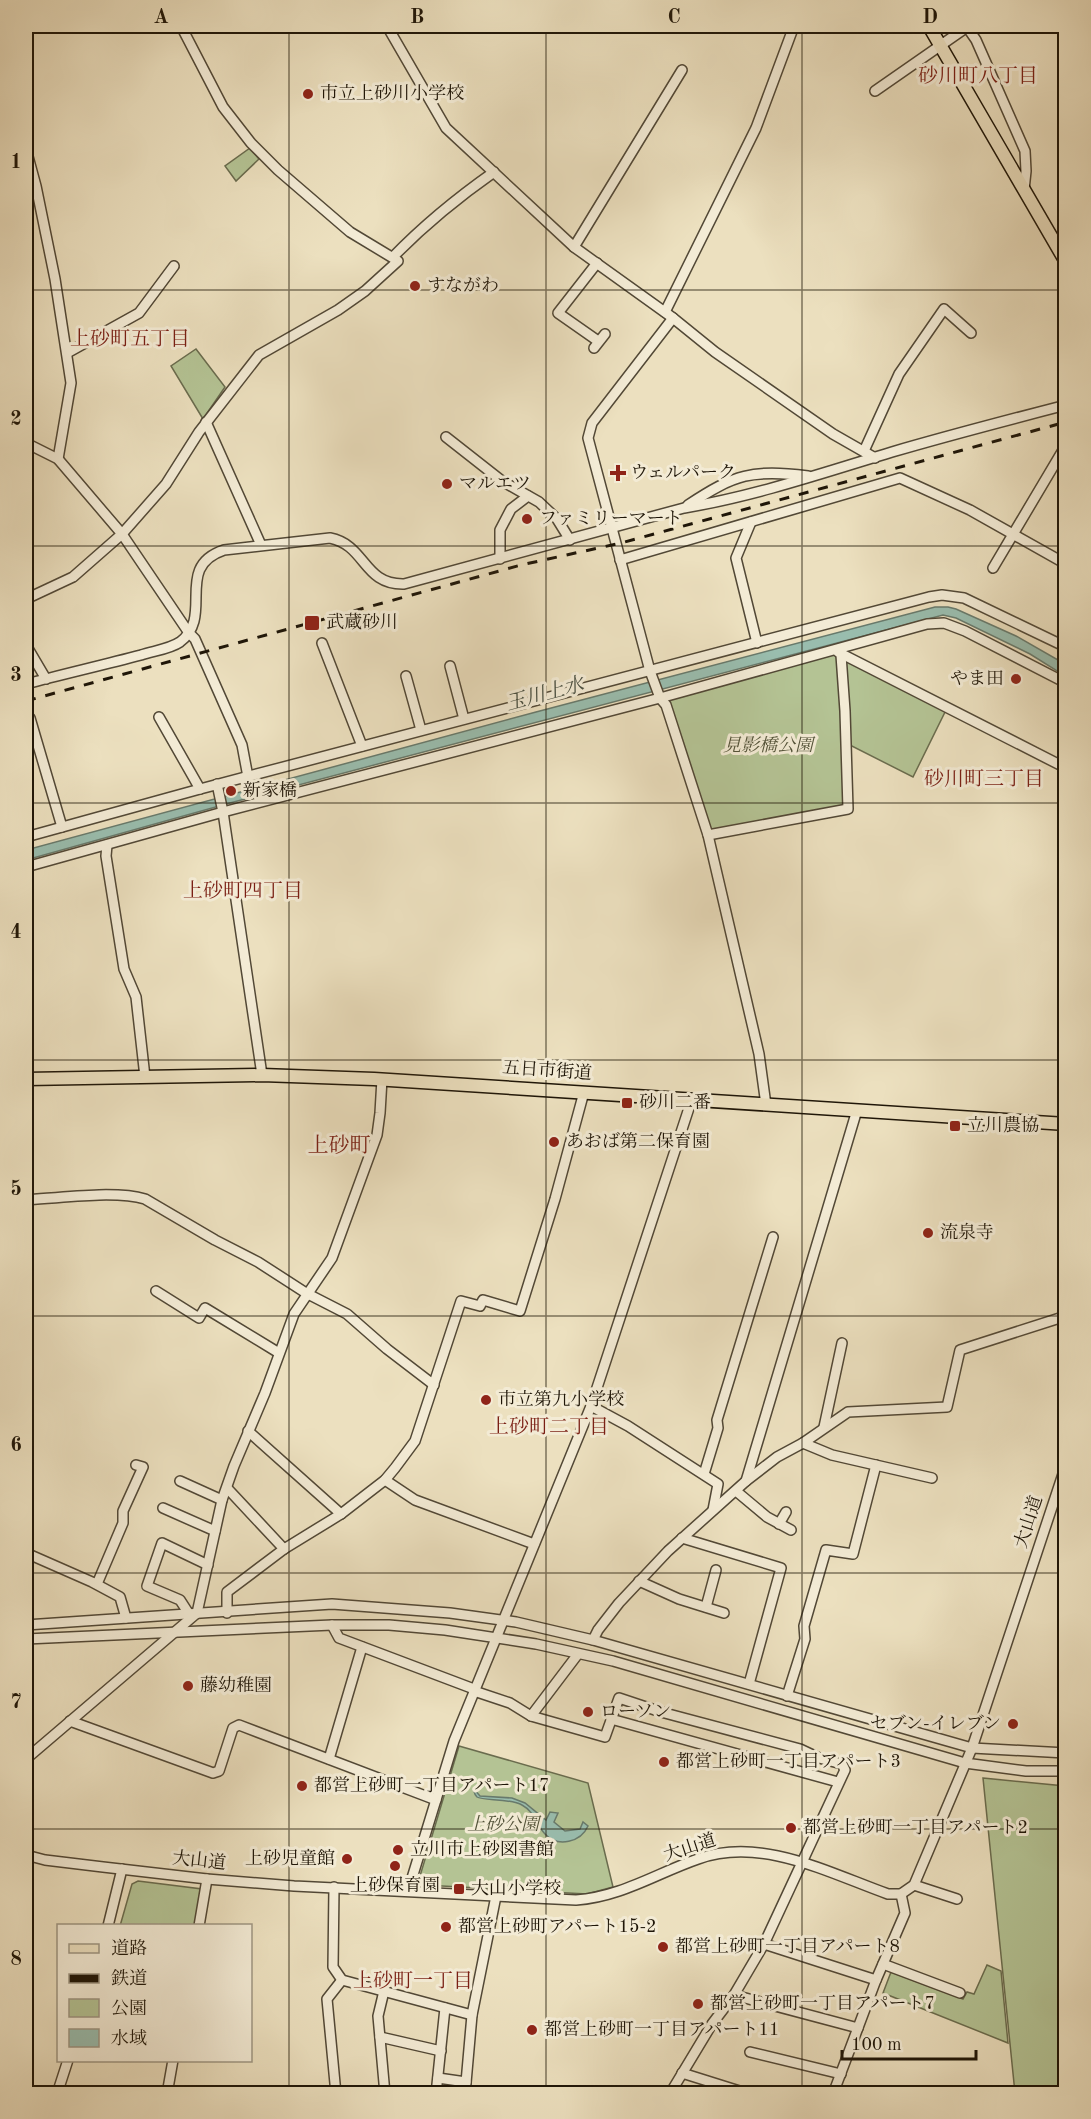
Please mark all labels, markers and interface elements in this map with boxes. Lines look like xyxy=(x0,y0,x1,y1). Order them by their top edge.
text: A xyxy=(153,8,169,28)
text: B xyxy=(410,8,424,28)
text: C xyxy=(667,8,681,28)
text: D xyxy=(922,8,938,28)
district label: 砂川町八丁目 xyxy=(918,65,1038,87)
place label: 市立上砂川小学校 xyxy=(320,83,464,103)
marker: 市立上砂川小学校 xyxy=(301,87,315,101)
text: 1 xyxy=(10,153,22,173)
place label: すながわ xyxy=(427,276,499,295)
marker: すながわ xyxy=(408,279,422,293)
district label: 上砂町五丁目 xyxy=(70,328,190,350)
text: 2 xyxy=(10,410,22,430)
place label: ウェルパーク xyxy=(630,464,736,482)
marker: ウェルパーク xyxy=(611,466,625,480)
place label: マルエツ xyxy=(459,475,531,493)
marker: マルエツ xyxy=(440,477,454,491)
place label: ファミリーマート xyxy=(539,510,683,528)
marker: ファミリーマート xyxy=(520,512,534,526)
place label: 武蔵砂川 xyxy=(326,612,398,632)
marker: 武蔵砂川 xyxy=(303,614,321,632)
text: 3 xyxy=(10,666,22,686)
place label: やま田 xyxy=(950,669,1004,688)
marker: やま田 xyxy=(1009,672,1023,686)
water label: 玉川上水 xyxy=(503,673,588,715)
park label: 見影橋公園 xyxy=(723,735,816,755)
district label: 砂川町三丁目 xyxy=(924,768,1044,790)
place label: 新家橋 xyxy=(243,780,297,800)
marker: 新家橋 xyxy=(224,784,238,798)
district label: 上砂町四丁目 xyxy=(183,880,303,902)
text: 4 xyxy=(10,923,22,943)
street label: 五日市街道 xyxy=(501,1057,593,1083)
place label: 砂川二番 xyxy=(639,1092,711,1112)
marker: 砂川二番 xyxy=(620,1096,634,1110)
place label: 立川農協 xyxy=(967,1115,1039,1135)
marker: 立川農協 xyxy=(948,1119,962,1133)
place label: あおば第二保育園 xyxy=(566,1131,710,1151)
district label: 上砂町 xyxy=(308,1134,371,1157)
marker: あおば第二保育園 xyxy=(547,1135,561,1149)
text: 5 xyxy=(10,1179,22,1200)
place label: 流泉寺 xyxy=(940,1222,994,1242)
marker: 流泉寺 xyxy=(921,1226,935,1240)
place label: 市立第九小学校 xyxy=(498,1389,624,1409)
marker: 市立第九小学校 xyxy=(479,1393,493,1407)
district label: 上砂町二丁目 xyxy=(489,1416,609,1438)
text: 6 xyxy=(10,1436,22,1456)
street label: 大山道 xyxy=(1010,1493,1046,1550)
place label: 藤幼稚園 xyxy=(200,1675,272,1695)
marker: 藤幼稚園 xyxy=(181,1679,195,1693)
text: 7 xyxy=(10,1693,22,1713)
place label: ローソン xyxy=(600,1703,671,1721)
marker: ローソン xyxy=(581,1705,595,1719)
place label: セブン-イレブン xyxy=(870,1714,1001,1733)
marker: セブン-イレブン xyxy=(1006,1717,1020,1731)
place label: 都営上砂町一丁目アパート3 xyxy=(676,1751,901,1771)
marker: 都営上砂町一丁目アパート3 xyxy=(657,1755,671,1769)
place label: 都営上砂町一丁目アパート17 xyxy=(314,1775,549,1795)
marker: 都営上砂町一丁目アパート17 xyxy=(295,1779,309,1793)
park label: 上砂公園 xyxy=(467,1814,542,1834)
place label: 都営上砂町一丁目アパート2 xyxy=(803,1817,1028,1837)
marker: 都営上砂町一丁目アパート2 xyxy=(784,1821,798,1835)
street label: 大山道 xyxy=(661,1829,718,1865)
place label: 立川市上砂図書館 xyxy=(410,1839,554,1859)
marker: 立川市上砂図書館 xyxy=(391,1843,405,1857)
street label: 大山道 xyxy=(171,1847,227,1873)
place label: 上砂児童館 xyxy=(245,1848,335,1868)
marker: 上砂児童館 xyxy=(340,1852,354,1866)
marker: 上砂保育園 xyxy=(388,1859,402,1873)
place label: 上砂保育園 xyxy=(350,1875,440,1895)
place label: 大山小学校 xyxy=(471,1878,561,1898)
marker: 大山小学校 xyxy=(452,1882,466,1896)
place label: 都営上砂町アパート15-2 xyxy=(458,1916,657,1936)
marker: 都営上砂町アパート15-2 xyxy=(439,1920,453,1934)
legend xyxy=(57,1924,252,2062)
place label: 都営上砂町一丁目アパート8 xyxy=(675,1936,900,1956)
text: 道路 xyxy=(111,1938,147,1958)
marker: 都営上砂町一丁目アパート8 xyxy=(656,1940,670,1954)
text: 8 xyxy=(10,1950,22,1970)
text: 鉄道 xyxy=(111,1968,147,1988)
district label: 上砂町一丁目 xyxy=(353,1970,473,1992)
place label: 都営上砂町一丁目アパート7 xyxy=(710,1993,935,2013)
marker: 都営上砂町一丁目アパート7 xyxy=(691,1997,705,2011)
text: 公園 xyxy=(111,1999,147,2018)
place label: 都営上砂町一丁目アパート11 xyxy=(544,2019,779,2039)
marker: 都営上砂町一丁目アパート11 xyxy=(525,2023,539,2037)
scale bar xyxy=(842,2023,976,2061)
text: 水域 xyxy=(111,2028,147,2048)
text: 100 m xyxy=(851,2036,902,2054)

